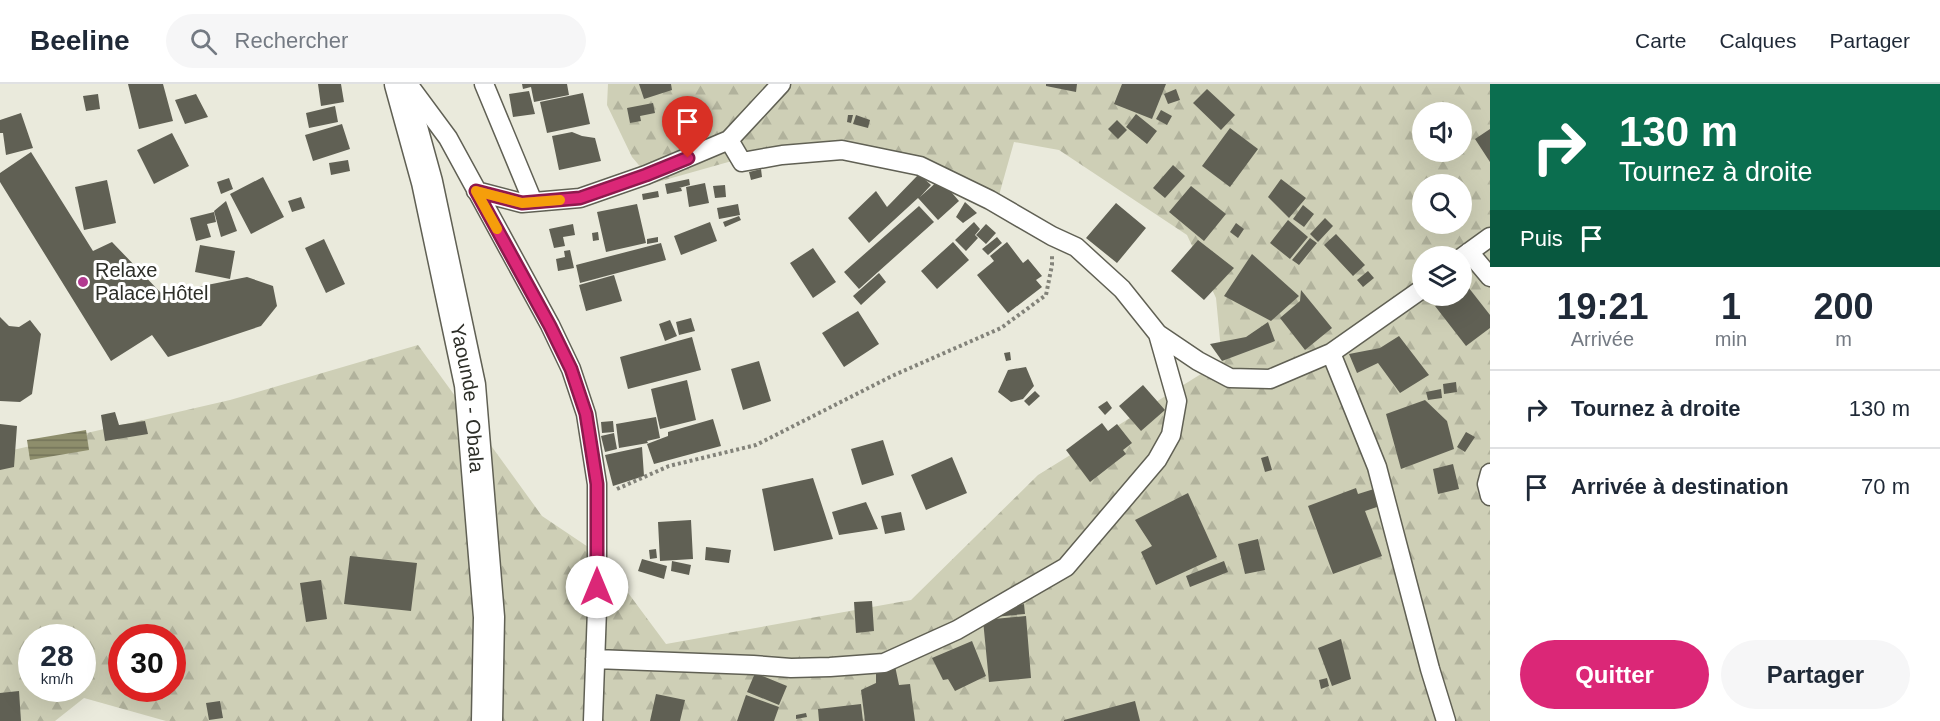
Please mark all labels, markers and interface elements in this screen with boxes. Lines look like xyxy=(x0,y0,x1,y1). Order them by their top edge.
search box xyxy=(166,14,586,68)
text: Beeline xyxy=(30,25,130,56)
icon: search xyxy=(187,25,220,58)
text: Rechercher xyxy=(235,28,348,53)
text: Carte xyxy=(1635,29,1686,52)
text: Calques xyxy=(1719,29,1796,52)
text: Partager xyxy=(1829,29,1910,52)
pin xyxy=(662,96,713,158)
map controls xyxy=(1412,102,1472,306)
button: sound xyxy=(1412,102,1472,162)
icon: arrive xyxy=(671,105,704,138)
icon: right xyxy=(1520,108,1598,186)
text: 130 m xyxy=(1619,108,1738,155)
text: Tournez à droite xyxy=(1619,157,1813,187)
button: search xyxy=(1412,174,1472,234)
icon: arrive xyxy=(1575,222,1608,255)
text: Puis xyxy=(1520,226,1563,251)
button: layers xyxy=(1412,246,1472,306)
place label: Relaxe Palace Hôtel xyxy=(95,259,208,304)
marker: Relaxe Palace Hôtel xyxy=(76,275,90,289)
text: 19:21 xyxy=(1556,286,1648,327)
text: 1 xyxy=(1721,286,1741,327)
text: 200 xyxy=(1813,286,1874,327)
street label: Yaounde - Obala xyxy=(446,322,488,474)
text: Arrivée xyxy=(1571,328,1634,350)
text: min xyxy=(1715,328,1747,350)
text: m xyxy=(1835,328,1852,350)
icon: right xyxy=(1520,393,1553,426)
text: Tournez à droite xyxy=(1571,396,1741,421)
text: 130 m xyxy=(1849,396,1910,421)
icon: arrive xyxy=(1520,471,1553,504)
text: Arrivée à destination xyxy=(1571,474,1789,499)
text: 70 m xyxy=(1861,474,1910,499)
position arrow xyxy=(565,555,629,619)
speed limit sign: 30 xyxy=(108,624,186,702)
text: 28 xyxy=(40,639,74,672)
button: Quitter xyxy=(1520,640,1709,709)
button: Partager xyxy=(1721,640,1910,709)
text: km/h xyxy=(41,670,73,687)

